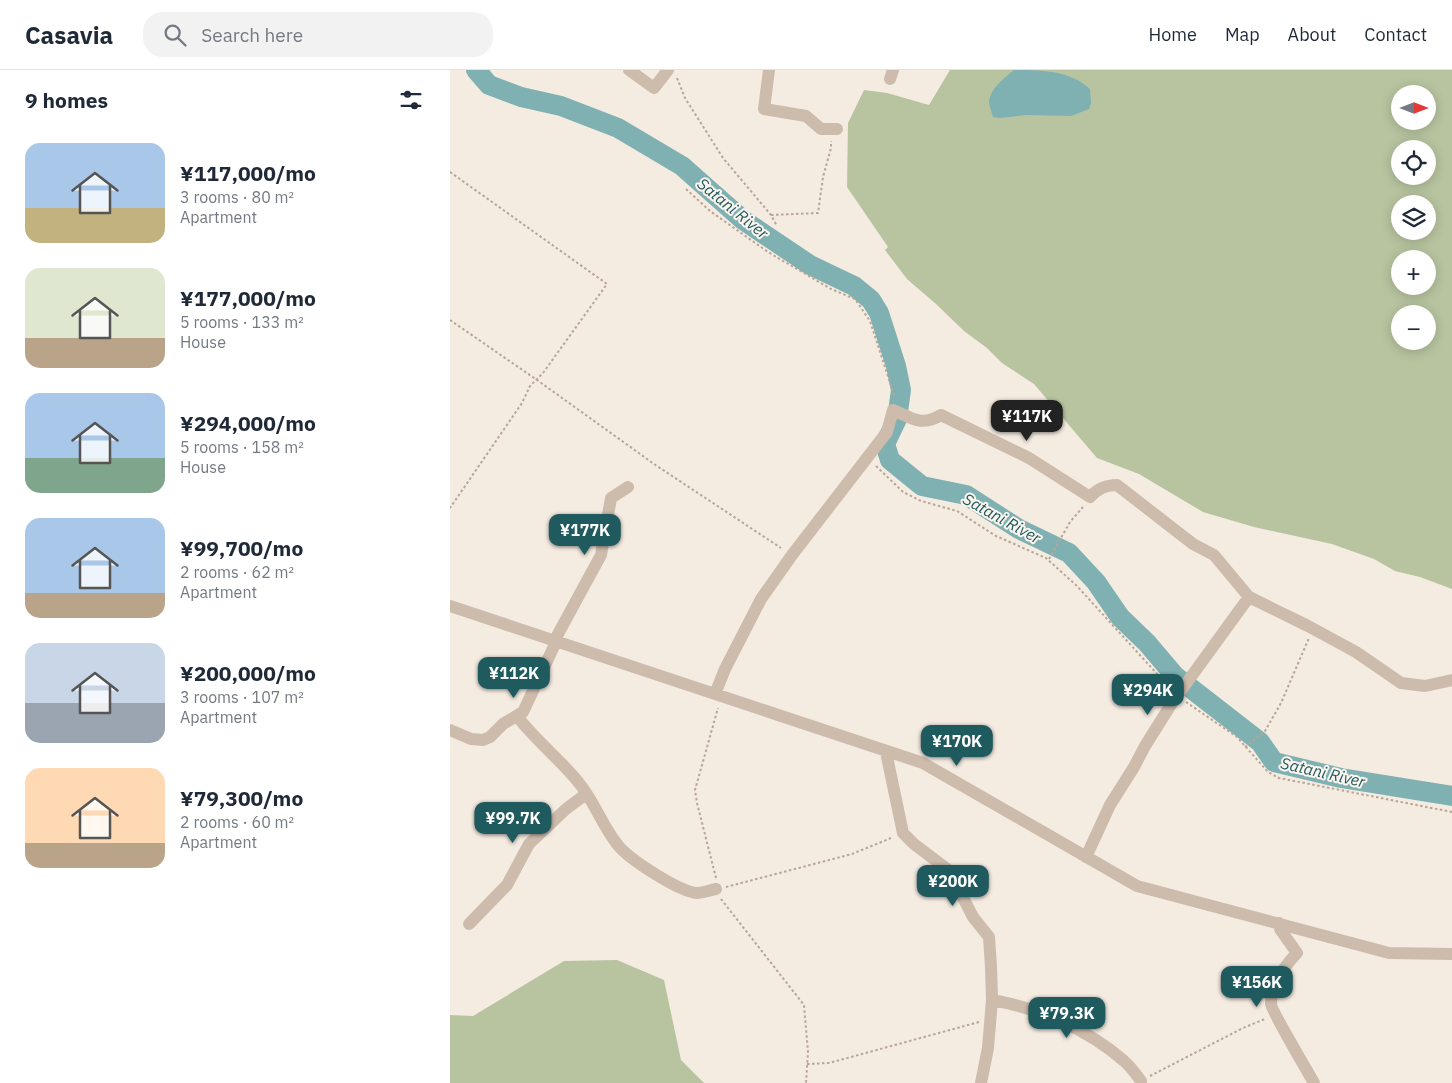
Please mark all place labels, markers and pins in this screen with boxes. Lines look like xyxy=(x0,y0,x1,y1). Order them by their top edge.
pin: ¥117K xyxy=(992,400,1062,442)
pin: ¥177K xyxy=(550,514,620,556)
pin: ¥112K xyxy=(479,656,549,699)
pin: ¥294K xyxy=(1113,674,1183,716)
pin: ¥170K xyxy=(922,724,992,767)
pin: ¥99.7K xyxy=(472,802,554,844)
pin: ¥200K xyxy=(918,864,988,907)
pin: ¥156K xyxy=(1222,966,1292,1008)
pin: ¥79.3K xyxy=(1026,996,1108,1039)

